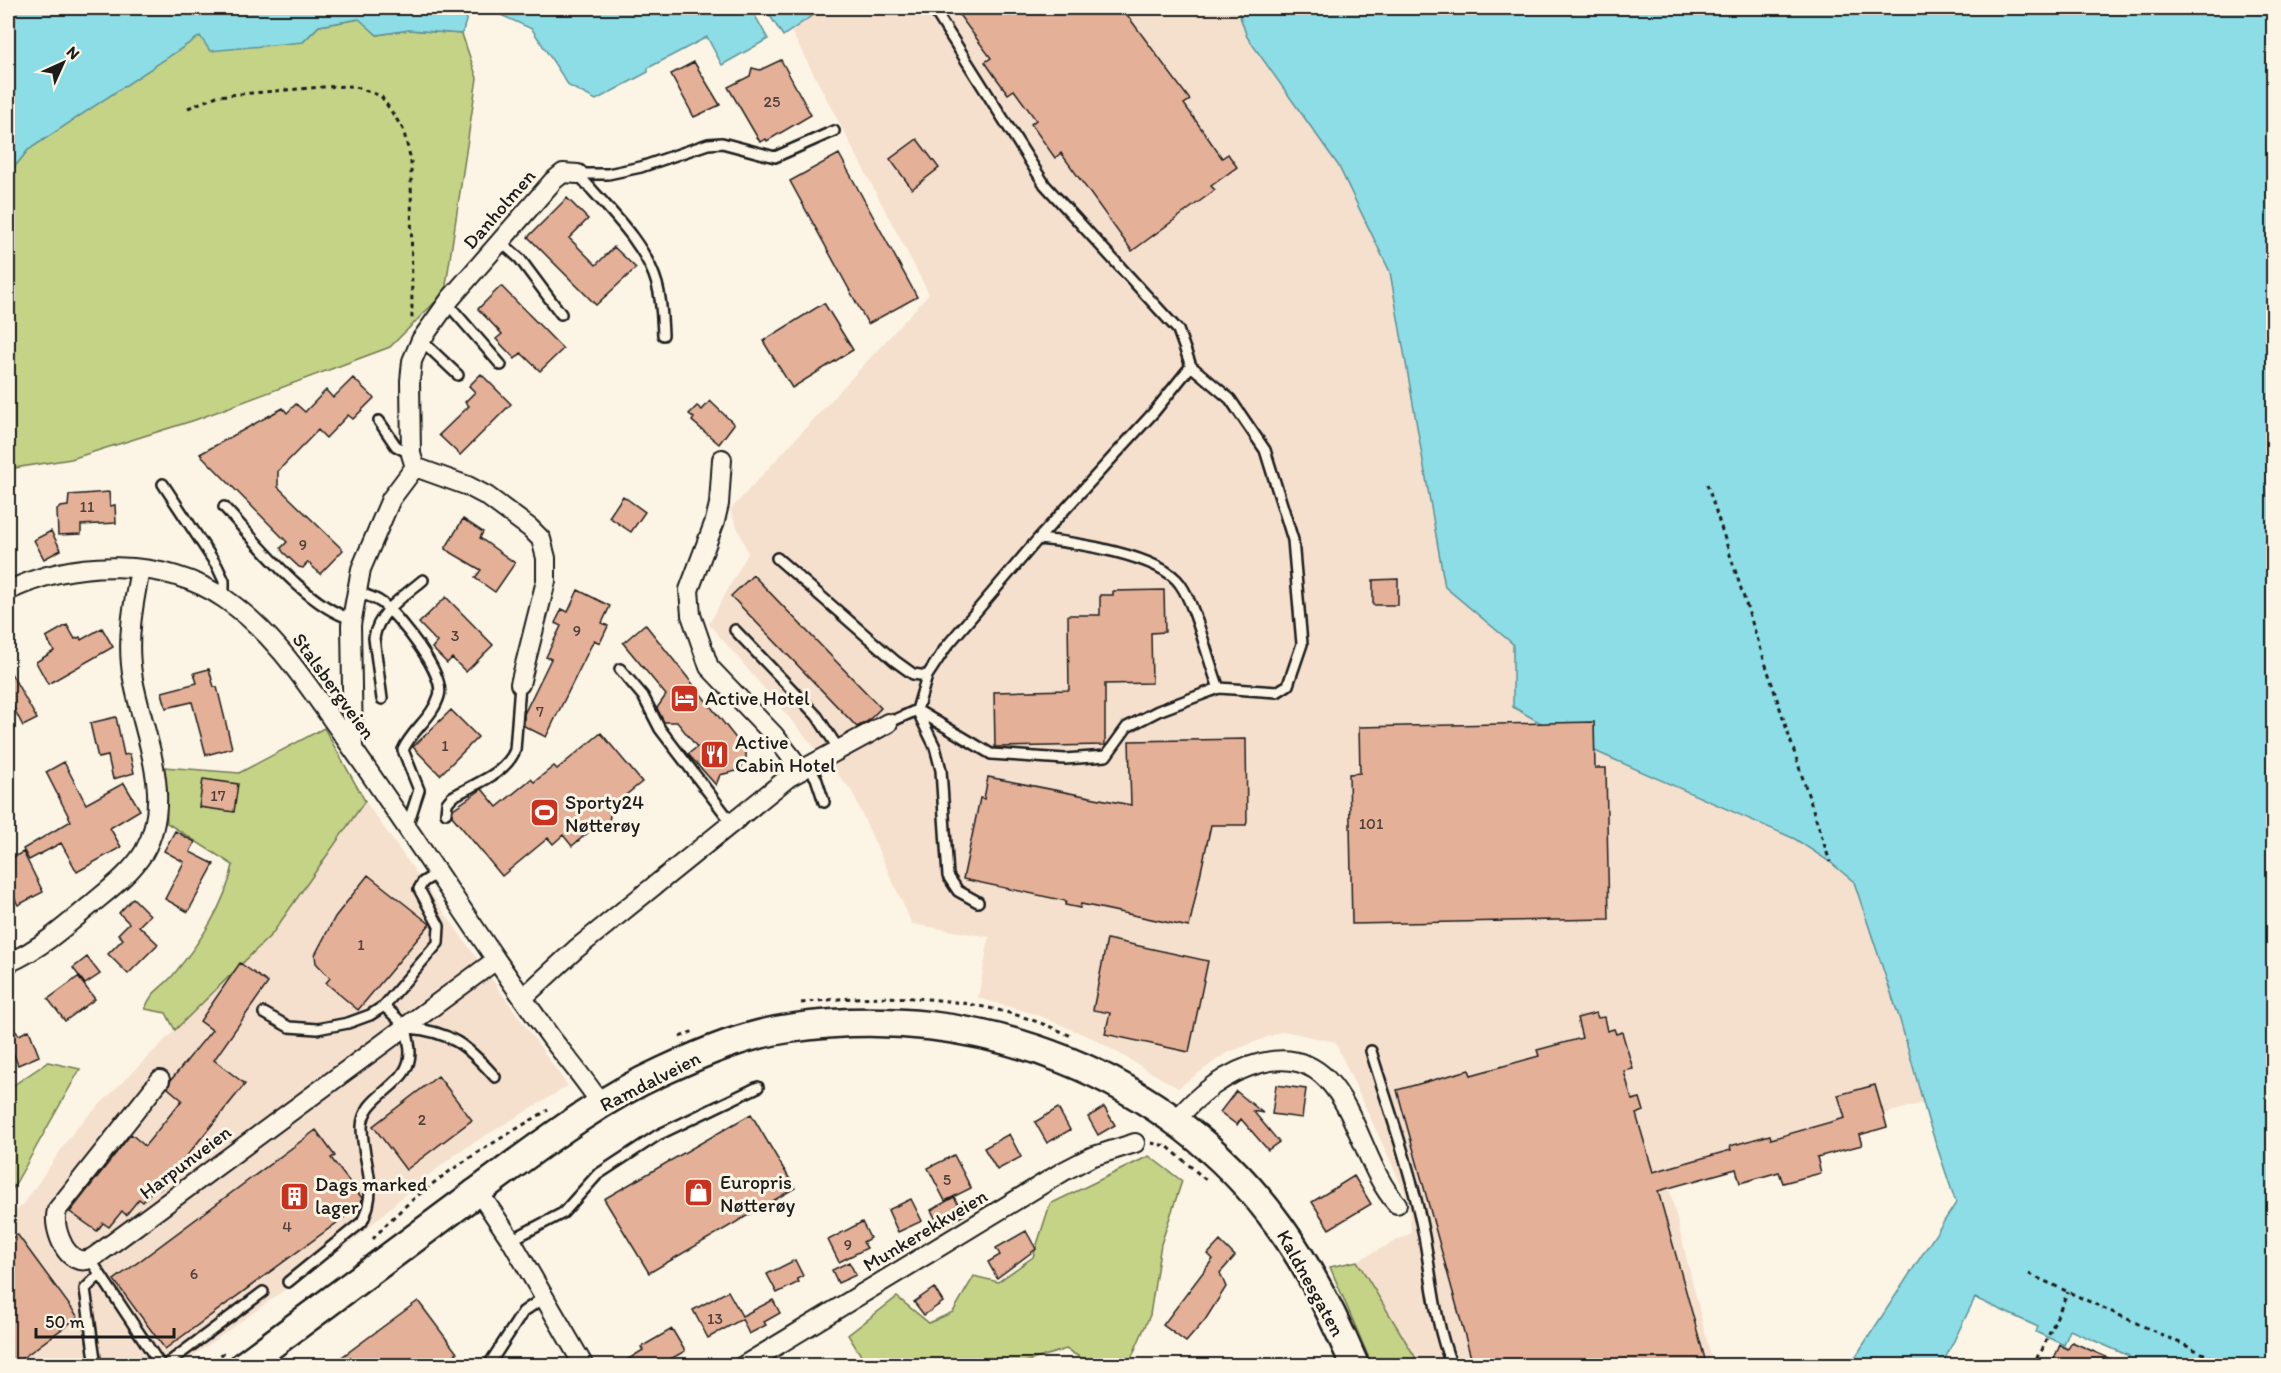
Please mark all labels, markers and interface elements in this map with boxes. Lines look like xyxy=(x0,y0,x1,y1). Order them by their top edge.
north arrow xyxy=(33,33,93,93)
text: N xyxy=(63,42,84,63)
house number: 25 xyxy=(764,92,780,111)
street label: Danholmen xyxy=(458,164,540,254)
house number: 11 xyxy=(80,497,95,516)
house number: 9 xyxy=(299,535,307,554)
house number: 9 xyxy=(573,621,581,640)
house number: 3 xyxy=(451,626,460,645)
street label: Stalsbergveien xyxy=(287,628,381,744)
hotel icon: Active Hotel xyxy=(668,682,700,714)
place label: Active Hotel xyxy=(705,686,810,710)
house number: 7 xyxy=(536,702,544,721)
place label: Active Cabin Hotel xyxy=(735,730,836,777)
house number: 1 xyxy=(441,736,449,755)
restaurant icon: Active Cabin Hotel xyxy=(698,738,730,770)
house number: 17 xyxy=(210,786,226,805)
place label: Sporty24 Nøtterøy xyxy=(565,790,644,837)
sports icon: Sporty24 Nøtterøy xyxy=(528,797,560,829)
house number: 101 xyxy=(1359,814,1384,833)
house number: 1 xyxy=(357,935,365,954)
street label: Ramdalveien xyxy=(596,1045,705,1117)
house number: 2 xyxy=(418,1110,427,1129)
street label: Harpunveien xyxy=(134,1120,236,1204)
place label: Europris Nøtterøy xyxy=(720,1170,796,1217)
house number: 5 xyxy=(943,1170,951,1189)
place label: Dags marked lager xyxy=(315,1172,428,1219)
shop icon: Europris Nøtterøy xyxy=(683,1177,715,1209)
building icon: Dags marked lager xyxy=(278,1180,310,1212)
street label: Munkerekkveien xyxy=(858,1183,992,1277)
house number: 4 xyxy=(282,1217,292,1236)
street label: Kaldnesgaten xyxy=(1272,1225,1350,1341)
house number: 9 xyxy=(844,1235,852,1254)
house number: 6 xyxy=(190,1264,198,1283)
scale bar xyxy=(36,1301,174,1339)
house number: 13 xyxy=(707,1309,723,1328)
text: 50 m xyxy=(45,1311,85,1333)

